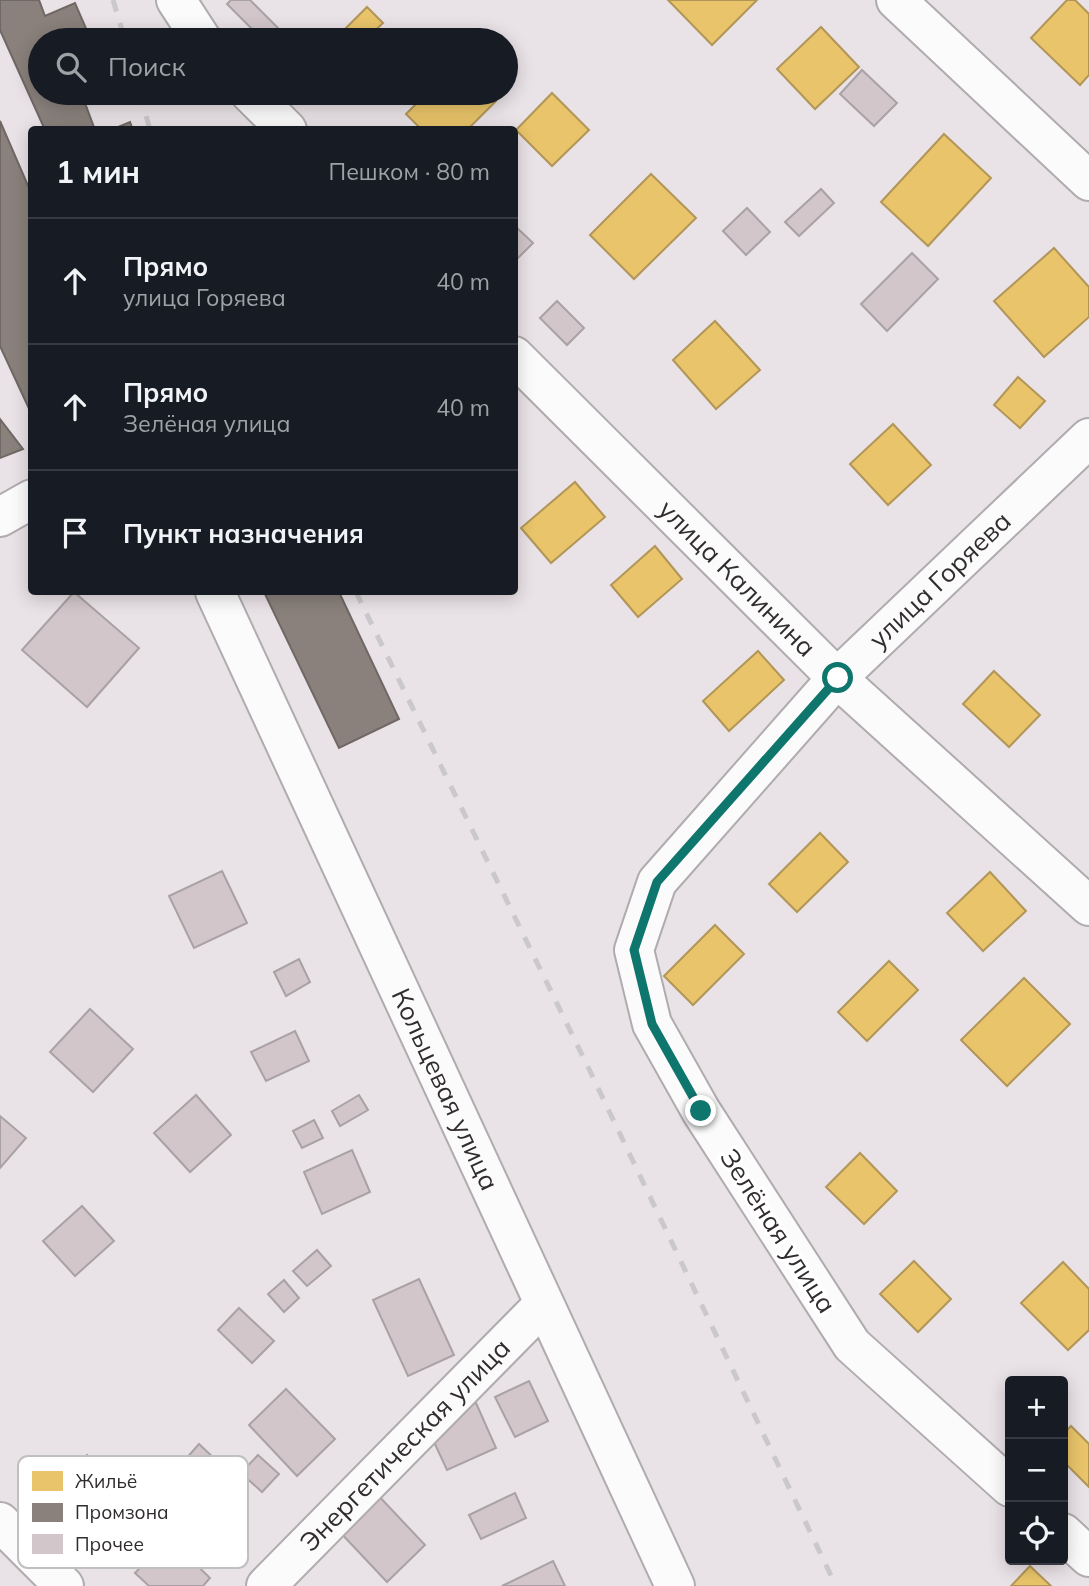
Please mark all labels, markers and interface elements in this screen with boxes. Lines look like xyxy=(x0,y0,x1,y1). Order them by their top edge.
search box xyxy=(28,28,518,105)
icon: search xyxy=(52,48,90,86)
text: Поиск xyxy=(108,50,186,83)
text: 1 мин xyxy=(56,153,140,191)
text: Пешком · 80 m xyxy=(329,157,490,186)
text: Прямо xyxy=(123,250,208,283)
icon: ahead xyxy=(56,262,94,300)
text: 40 m xyxy=(436,267,490,296)
text: улица Горяева xyxy=(123,283,286,312)
text: Прямо xyxy=(123,376,208,409)
icon: ahead xyxy=(56,388,94,426)
text: 40 m xyxy=(436,393,490,422)
text: Зелёная улица xyxy=(123,409,290,438)
street label: улица Калинина xyxy=(652,493,823,663)
street label: улица Горяева xyxy=(862,504,1018,655)
icon: arrive xyxy=(56,514,94,552)
text: Пункт назначения xyxy=(123,517,364,550)
route start xyxy=(822,662,853,693)
street label: Кольцевая улица xyxy=(385,983,507,1195)
route end xyxy=(685,1095,716,1126)
street label: Зелёная улица xyxy=(713,1142,844,1319)
street label: Энергетическая улица xyxy=(292,1331,517,1558)
map controls xyxy=(1005,1376,1068,1565)
button: + xyxy=(1005,1376,1068,1439)
button: − xyxy=(1005,1439,1068,1502)
legend xyxy=(18,1456,248,1568)
text: Жильё xyxy=(75,1469,137,1493)
text: Промзона xyxy=(75,1500,169,1524)
button: locate xyxy=(1005,1502,1068,1565)
text: Прочее xyxy=(75,1532,144,1556)

